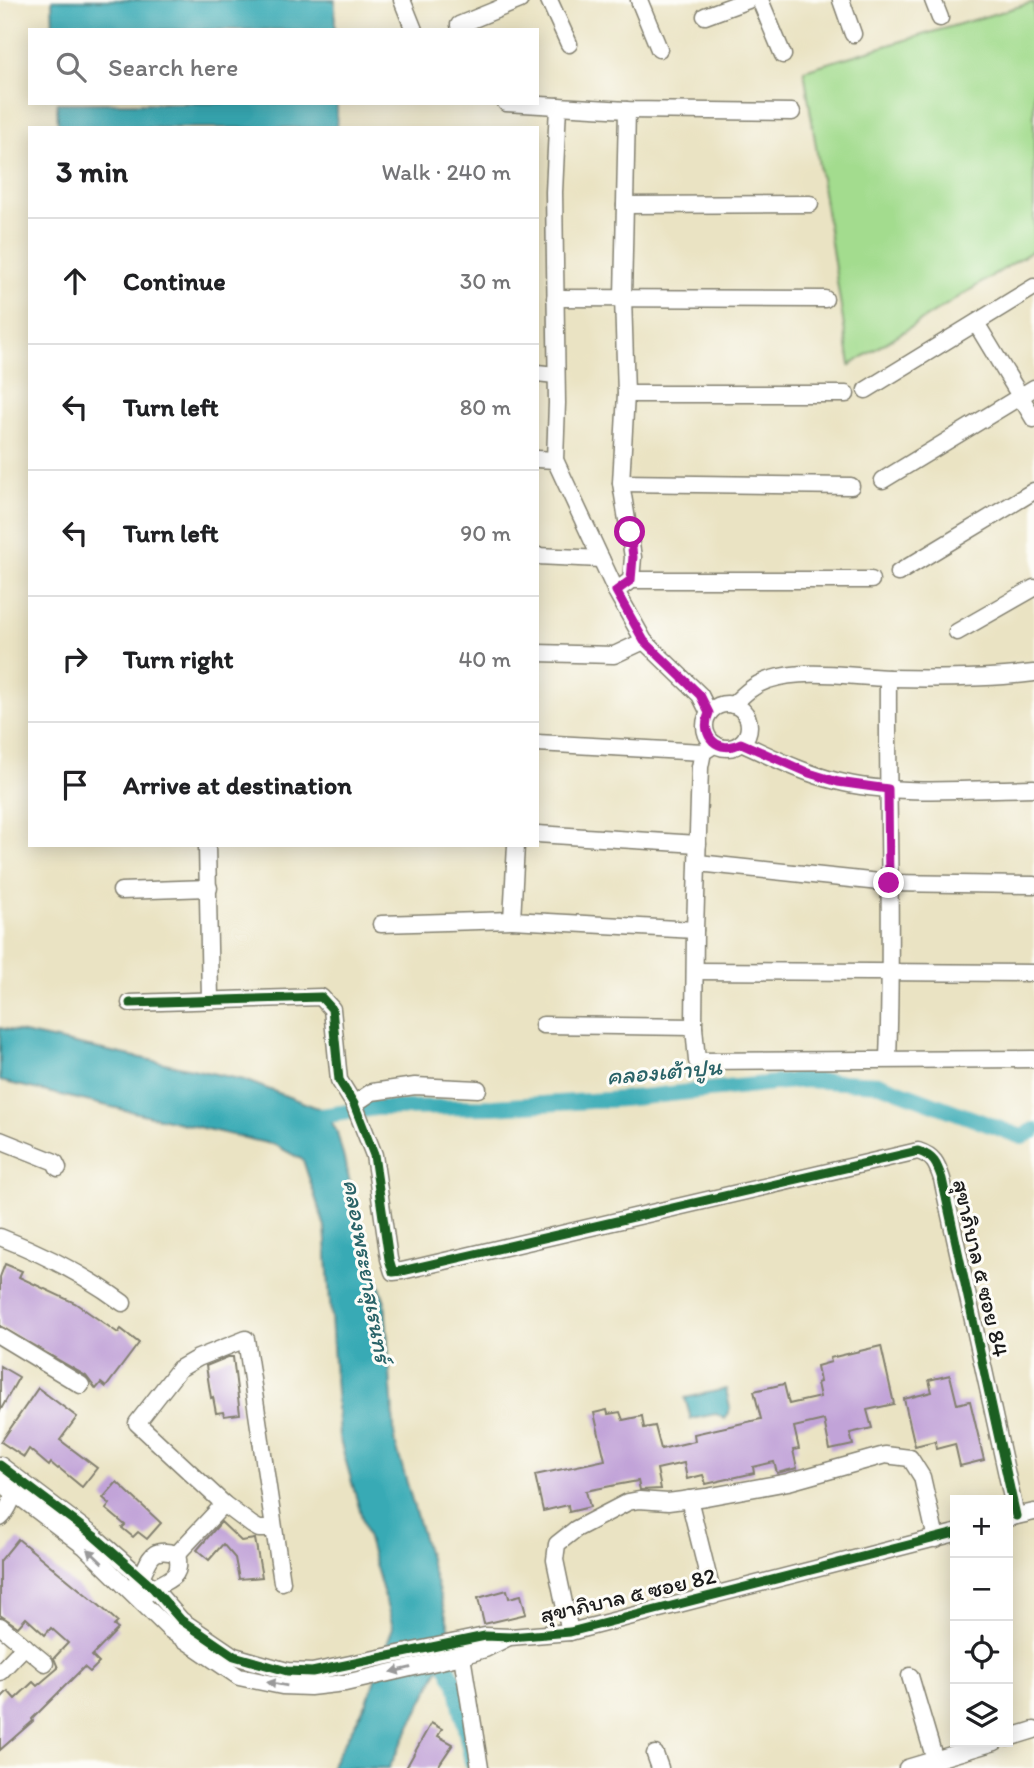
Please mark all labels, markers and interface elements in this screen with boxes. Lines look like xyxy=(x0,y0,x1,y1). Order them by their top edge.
search box xyxy=(28,28,539,105)
icon: search xyxy=(52,48,90,86)
text: Search here xyxy=(108,51,238,83)
text: 3 min xyxy=(56,153,128,190)
text: Walk · 240 m xyxy=(381,158,511,186)
icon: ahead xyxy=(56,262,94,300)
text: Continue xyxy=(123,265,226,297)
text: 30 m xyxy=(460,267,511,295)
icon: left xyxy=(56,388,94,426)
text: Turn left xyxy=(123,391,219,423)
text: 80 m xyxy=(460,393,511,421)
icon: left xyxy=(56,514,94,552)
route start xyxy=(614,516,645,547)
text: Turn left xyxy=(123,517,219,549)
text: 90 m xyxy=(460,519,511,547)
icon: right xyxy=(56,640,94,678)
text: Turn right xyxy=(123,643,234,675)
text: 40 m xyxy=(458,645,511,673)
icon: arrive xyxy=(56,766,94,804)
text: Arrive at destination xyxy=(123,769,352,801)
route end xyxy=(873,867,904,898)
water label: คลองเต้าปูน xyxy=(605,1051,724,1092)
water label: คลองพระยาสุเรนทร์ xyxy=(336,1177,399,1368)
street label: สุขาภิบาล ๕ ซอย 84 xyxy=(945,1177,1015,1360)
map controls xyxy=(950,1495,1013,1747)
button: + xyxy=(950,1495,1013,1558)
one-way arrow xyxy=(87,1549,104,1565)
button: − xyxy=(950,1558,1013,1621)
street label: สุขาภิบาล ๕ ซอย 82 xyxy=(537,1561,719,1631)
button: locate xyxy=(950,1621,1013,1684)
one-way arrow xyxy=(390,1665,412,1676)
one-way arrow xyxy=(266,1678,288,1689)
button: layers xyxy=(950,1684,1013,1747)

